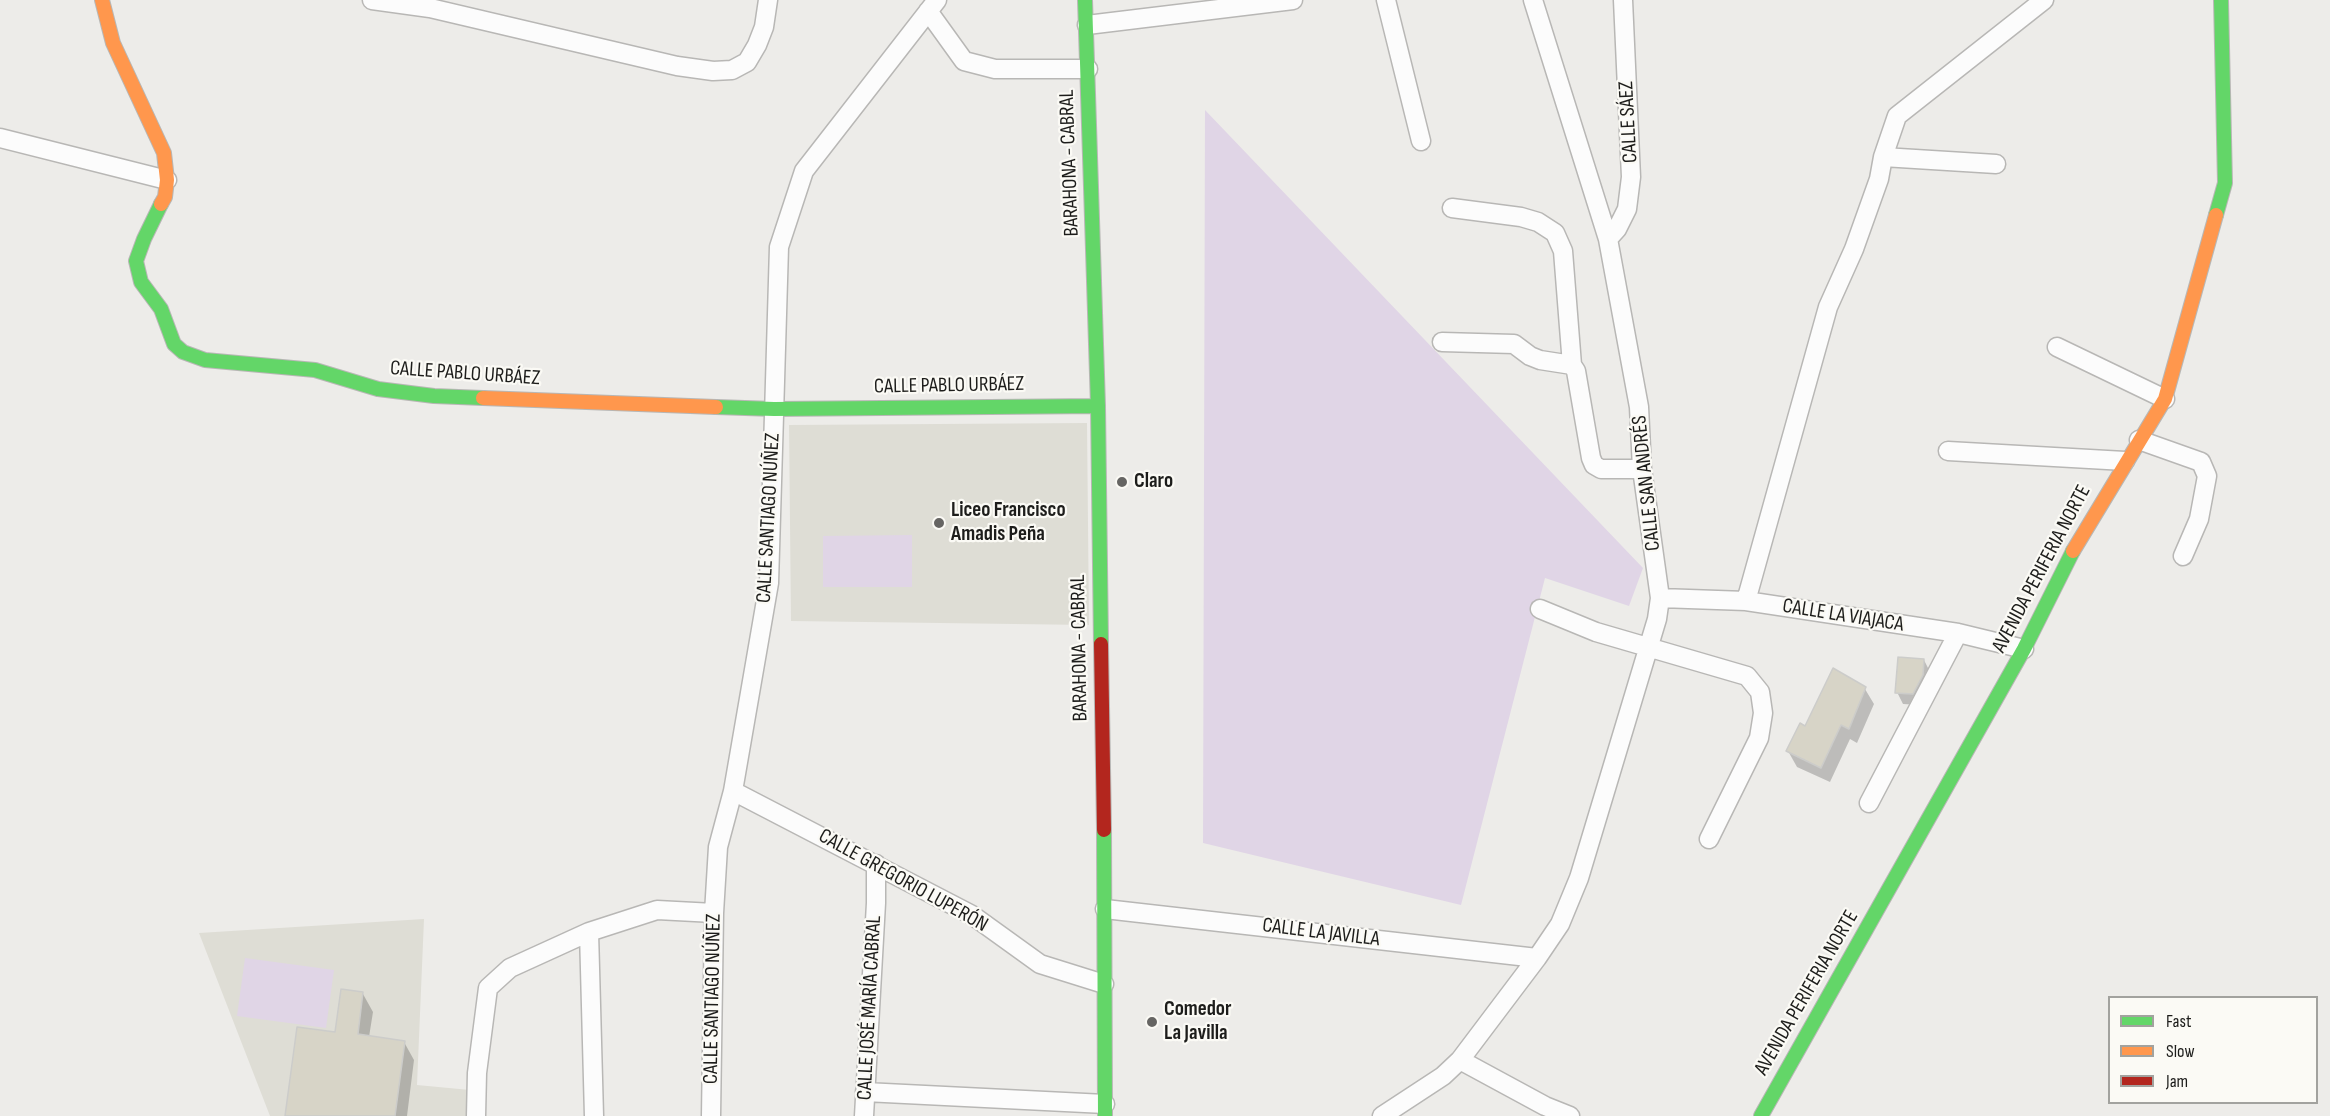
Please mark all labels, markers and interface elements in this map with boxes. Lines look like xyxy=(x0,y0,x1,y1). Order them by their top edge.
street label: CALLE SÁEZ xyxy=(1614,80,1644,164)
street label: BARAHONA - CABRAL xyxy=(1055,89,1085,237)
street label: CALLE PABLO URBÁEZ xyxy=(389,356,541,392)
street label: CALLE PABLO URBÁEZ xyxy=(874,372,1024,400)
street label: CALLE SAN ANDRÉS xyxy=(1627,414,1667,552)
street label: CALLE SANTIAGO NÚÑEZ xyxy=(752,432,786,604)
place label: Claro xyxy=(1134,469,1173,495)
marker: Claro xyxy=(1115,475,1129,489)
street label: AVENIDA PERIFERIA NORTE xyxy=(1987,481,2097,657)
place label: Liceo Francisco Amadis Peña xyxy=(951,498,1066,548)
marker: Liceo Francisco Amadis Peña xyxy=(932,516,946,530)
street label: BARAHONA - CABRAL xyxy=(1066,574,1094,722)
street label: CALLE LA VIAJACA xyxy=(1781,594,1905,638)
street label: CALLE GREGORIO LUPERÓN xyxy=(814,824,992,938)
street label: AVENIDA PERIFERIA NORTE xyxy=(1750,906,1864,1080)
street label: CALLE LA JAVILLA xyxy=(1261,913,1381,953)
street label: CALLE SANTIAGO NÚÑEZ xyxy=(699,914,727,1084)
street label: CALLE JOSÉ MARÍA CABRAL xyxy=(853,915,887,1101)
legend xyxy=(2108,996,2318,1104)
place label: Comedor La Javilla xyxy=(1164,997,1231,1047)
text: Fast xyxy=(2166,1011,2191,1032)
marker: Comedor La Javilla xyxy=(1145,1015,1159,1029)
text: Slow xyxy=(2166,1041,2195,1062)
text: Jam xyxy=(2166,1071,2188,1092)

